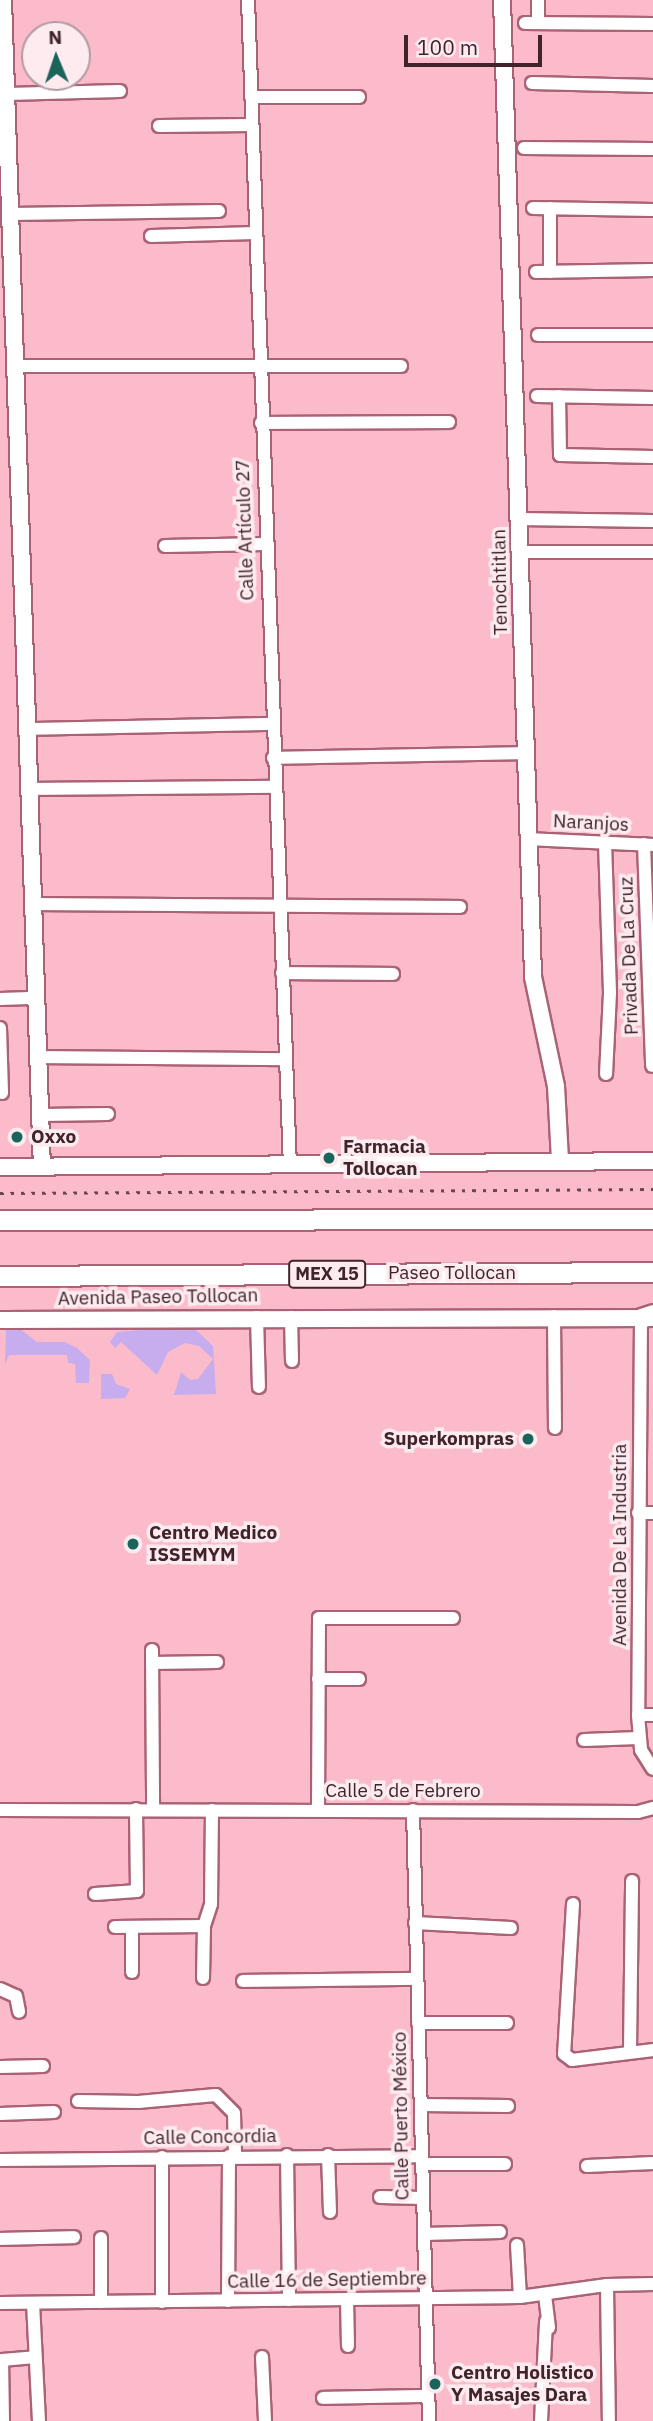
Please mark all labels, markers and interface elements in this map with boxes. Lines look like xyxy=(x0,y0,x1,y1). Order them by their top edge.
north arrow xyxy=(21,21,91,91)
scale bar xyxy=(408,21,546,65)
text: N xyxy=(48,25,63,49)
text: 100 m xyxy=(417,33,478,61)
street label: Calle Artículo 27 xyxy=(231,459,259,601)
street label: Tenochtitlan xyxy=(488,529,512,635)
street label: Naranjos xyxy=(552,810,630,836)
street label: Privada De La Cruz xyxy=(615,877,643,1035)
place label: Oxxo xyxy=(31,1126,76,1148)
marker: Oxxo xyxy=(9,1129,25,1145)
place label: Farmacia Tollocan xyxy=(343,1136,426,1180)
marker: Farmacia Tollocan xyxy=(321,1150,337,1166)
road number: MEX 15 xyxy=(287,1260,367,1288)
street label: Paseo Tollocan xyxy=(388,1262,516,1284)
street label: Avenida Paseo Tollocan xyxy=(58,1284,258,1310)
place label: Superkompras xyxy=(383,1428,514,1450)
marker: Superkompras xyxy=(520,1431,536,1447)
street label: Avenida De La Industria xyxy=(609,1444,631,1646)
place label: Centro Medico ISSEMYM xyxy=(149,1522,277,1566)
marker: Centro Medico ISSEMYM xyxy=(123,1534,143,1554)
street label: Calle 5 de Febrero xyxy=(325,1780,481,1802)
street label: Calle Puerto México xyxy=(388,2031,414,2201)
street label: Calle Concordia xyxy=(143,2124,277,2150)
street label: Calle 16 de Septiembre xyxy=(227,2267,427,2293)
place label: Centro Holistico Y Masajes Dara xyxy=(451,2362,594,2406)
marker: Centro Holistico Y Masajes Dara xyxy=(425,2374,445,2394)

